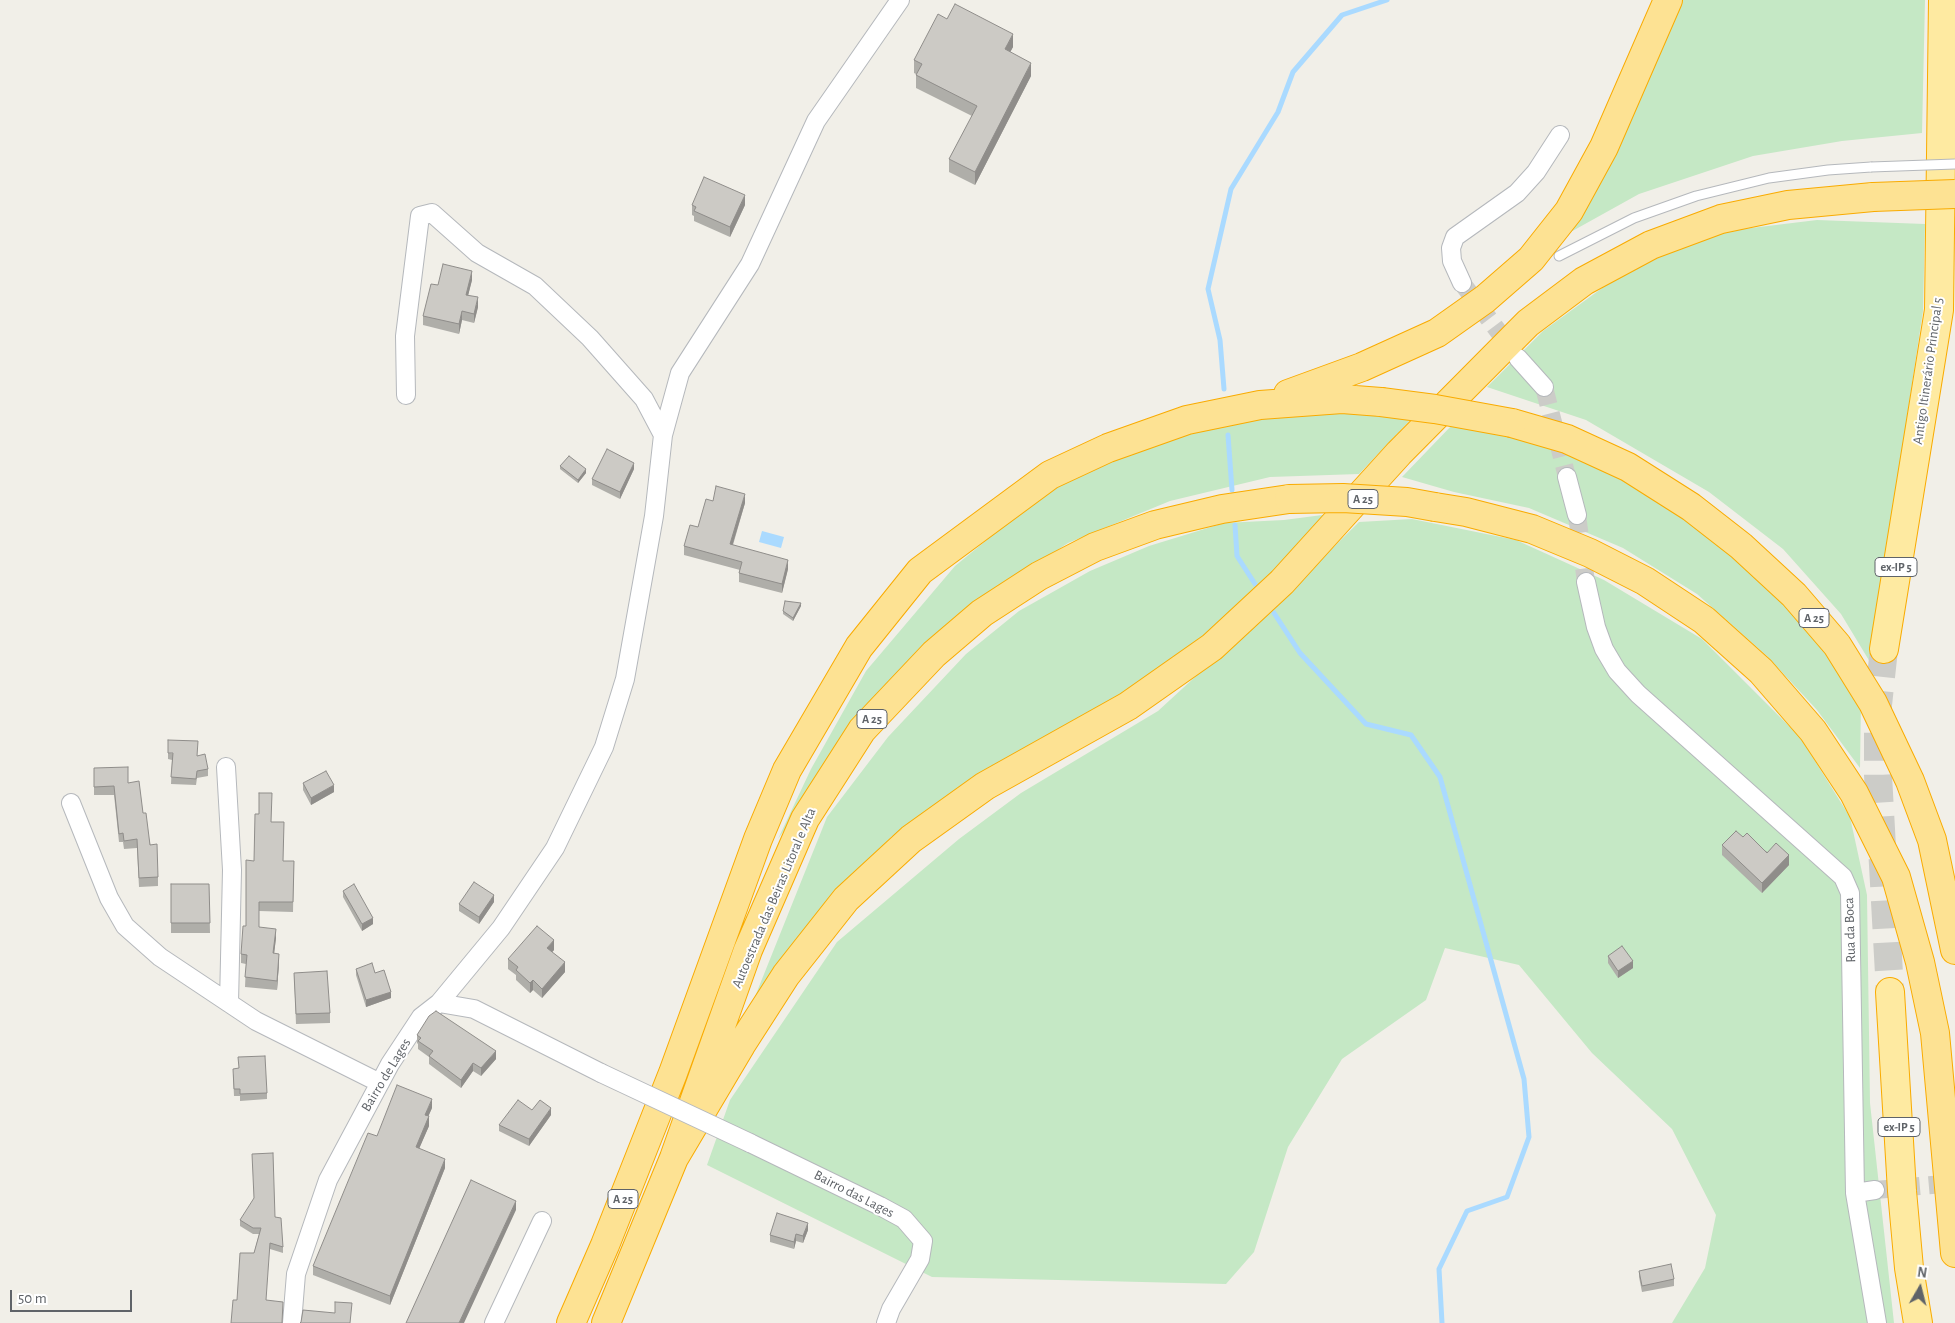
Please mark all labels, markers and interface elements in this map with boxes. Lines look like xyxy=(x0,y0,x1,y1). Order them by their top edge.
street label: Antigo Itinerário Principal 5 xyxy=(1909,296,1947,446)
road number: A 25 xyxy=(1348,489,1378,508)
road number: ex-IP 5 xyxy=(1875,558,1917,576)
road number: A 25 xyxy=(1799,608,1829,628)
road number: A 25 xyxy=(857,710,887,729)
street label: Autoestrada das Beiras Litoral e Alta xyxy=(728,805,820,991)
street label: Rua da Boca xyxy=(1840,897,1860,963)
street label: Bairro de Lages xyxy=(358,1035,414,1115)
road number: ex-IP 5 xyxy=(1878,1118,1920,1136)
street label: Bairro das Lages xyxy=(811,1167,897,1221)
road number: A 25 xyxy=(608,1190,638,1208)
north arrow xyxy=(1895,1263,1945,1313)
text: N xyxy=(1916,1266,1928,1281)
scale bar xyxy=(12,1280,135,1312)
text: 50 m xyxy=(18,1291,47,1306)

